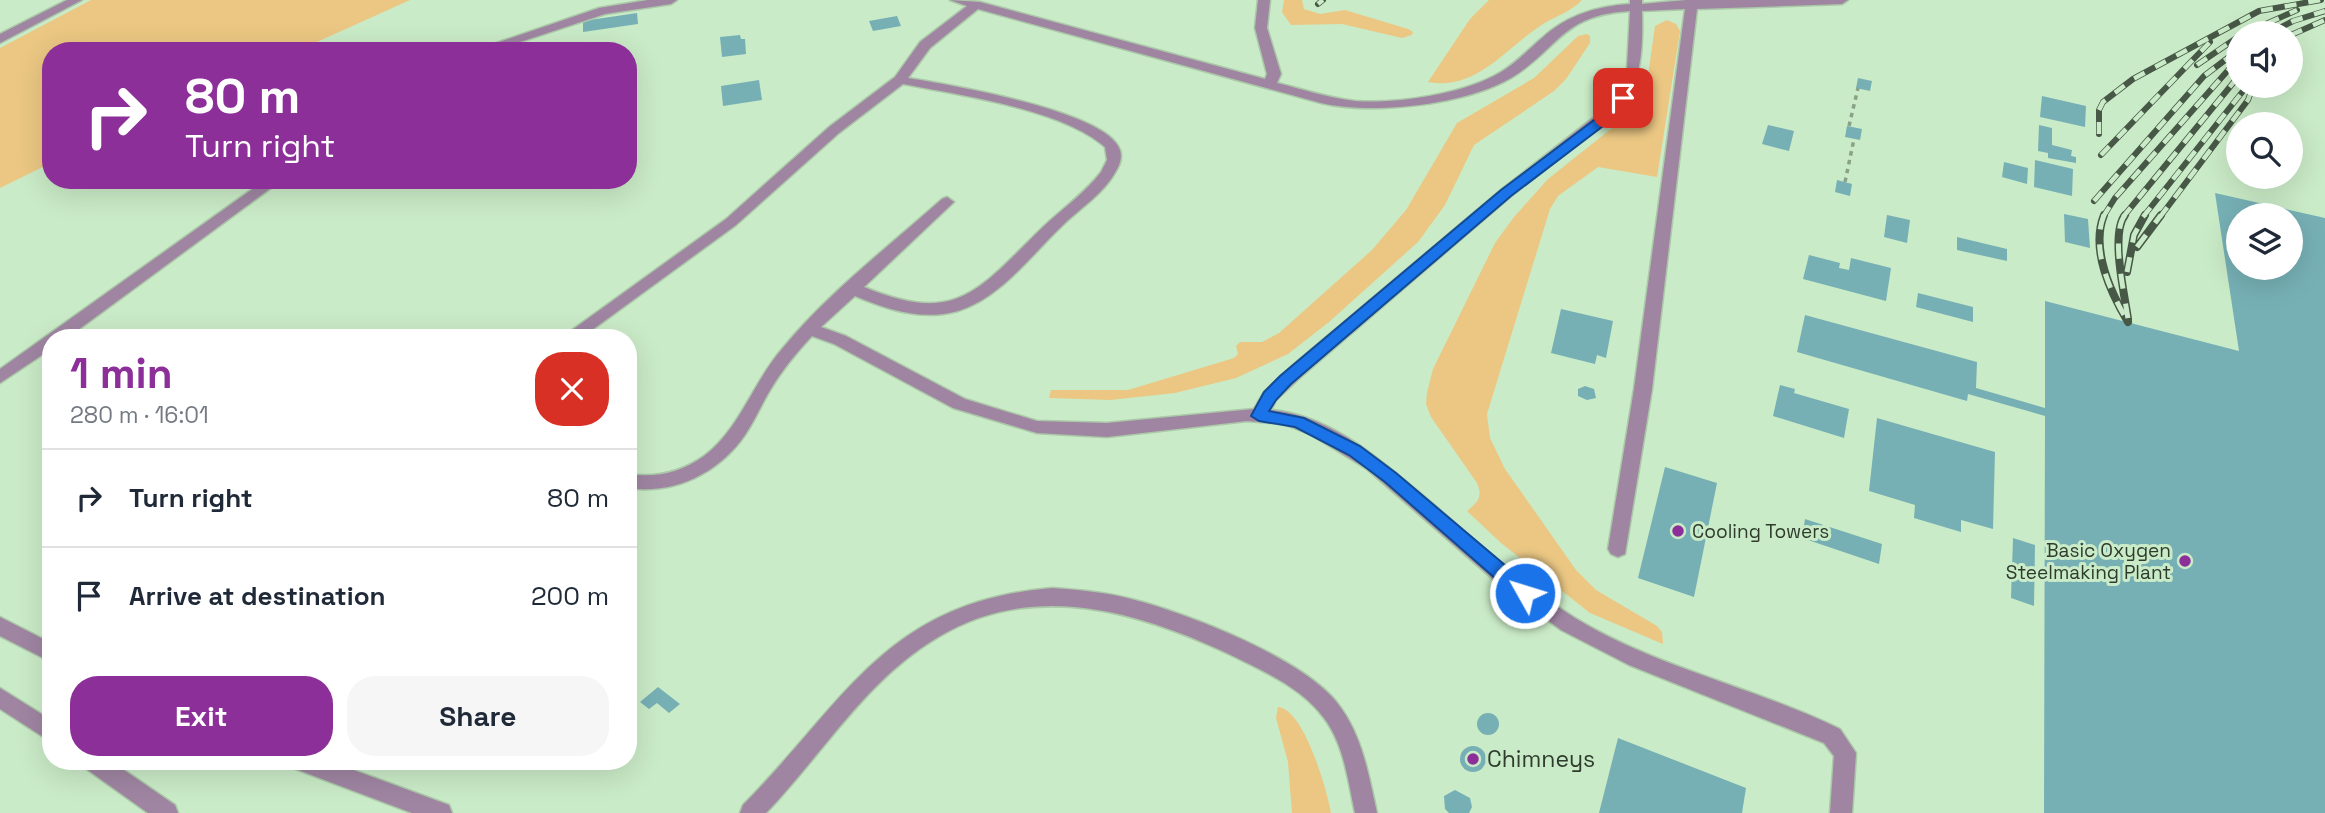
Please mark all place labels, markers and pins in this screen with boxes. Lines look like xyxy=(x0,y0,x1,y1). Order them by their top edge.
pin xyxy=(1593,68,1653,128)
place label: Cooling Towers xyxy=(1692,519,1829,544)
marker: Cooling Towers xyxy=(1670,523,1686,539)
place label: Basic Oxygen Steelmaking Plant xyxy=(2006,538,2171,585)
marker: Basic Oxygen Steelmaking Plant xyxy=(2177,553,2193,569)
place label: Chimneys xyxy=(1487,744,1595,774)
marker: Chimneys xyxy=(1465,751,1481,767)

